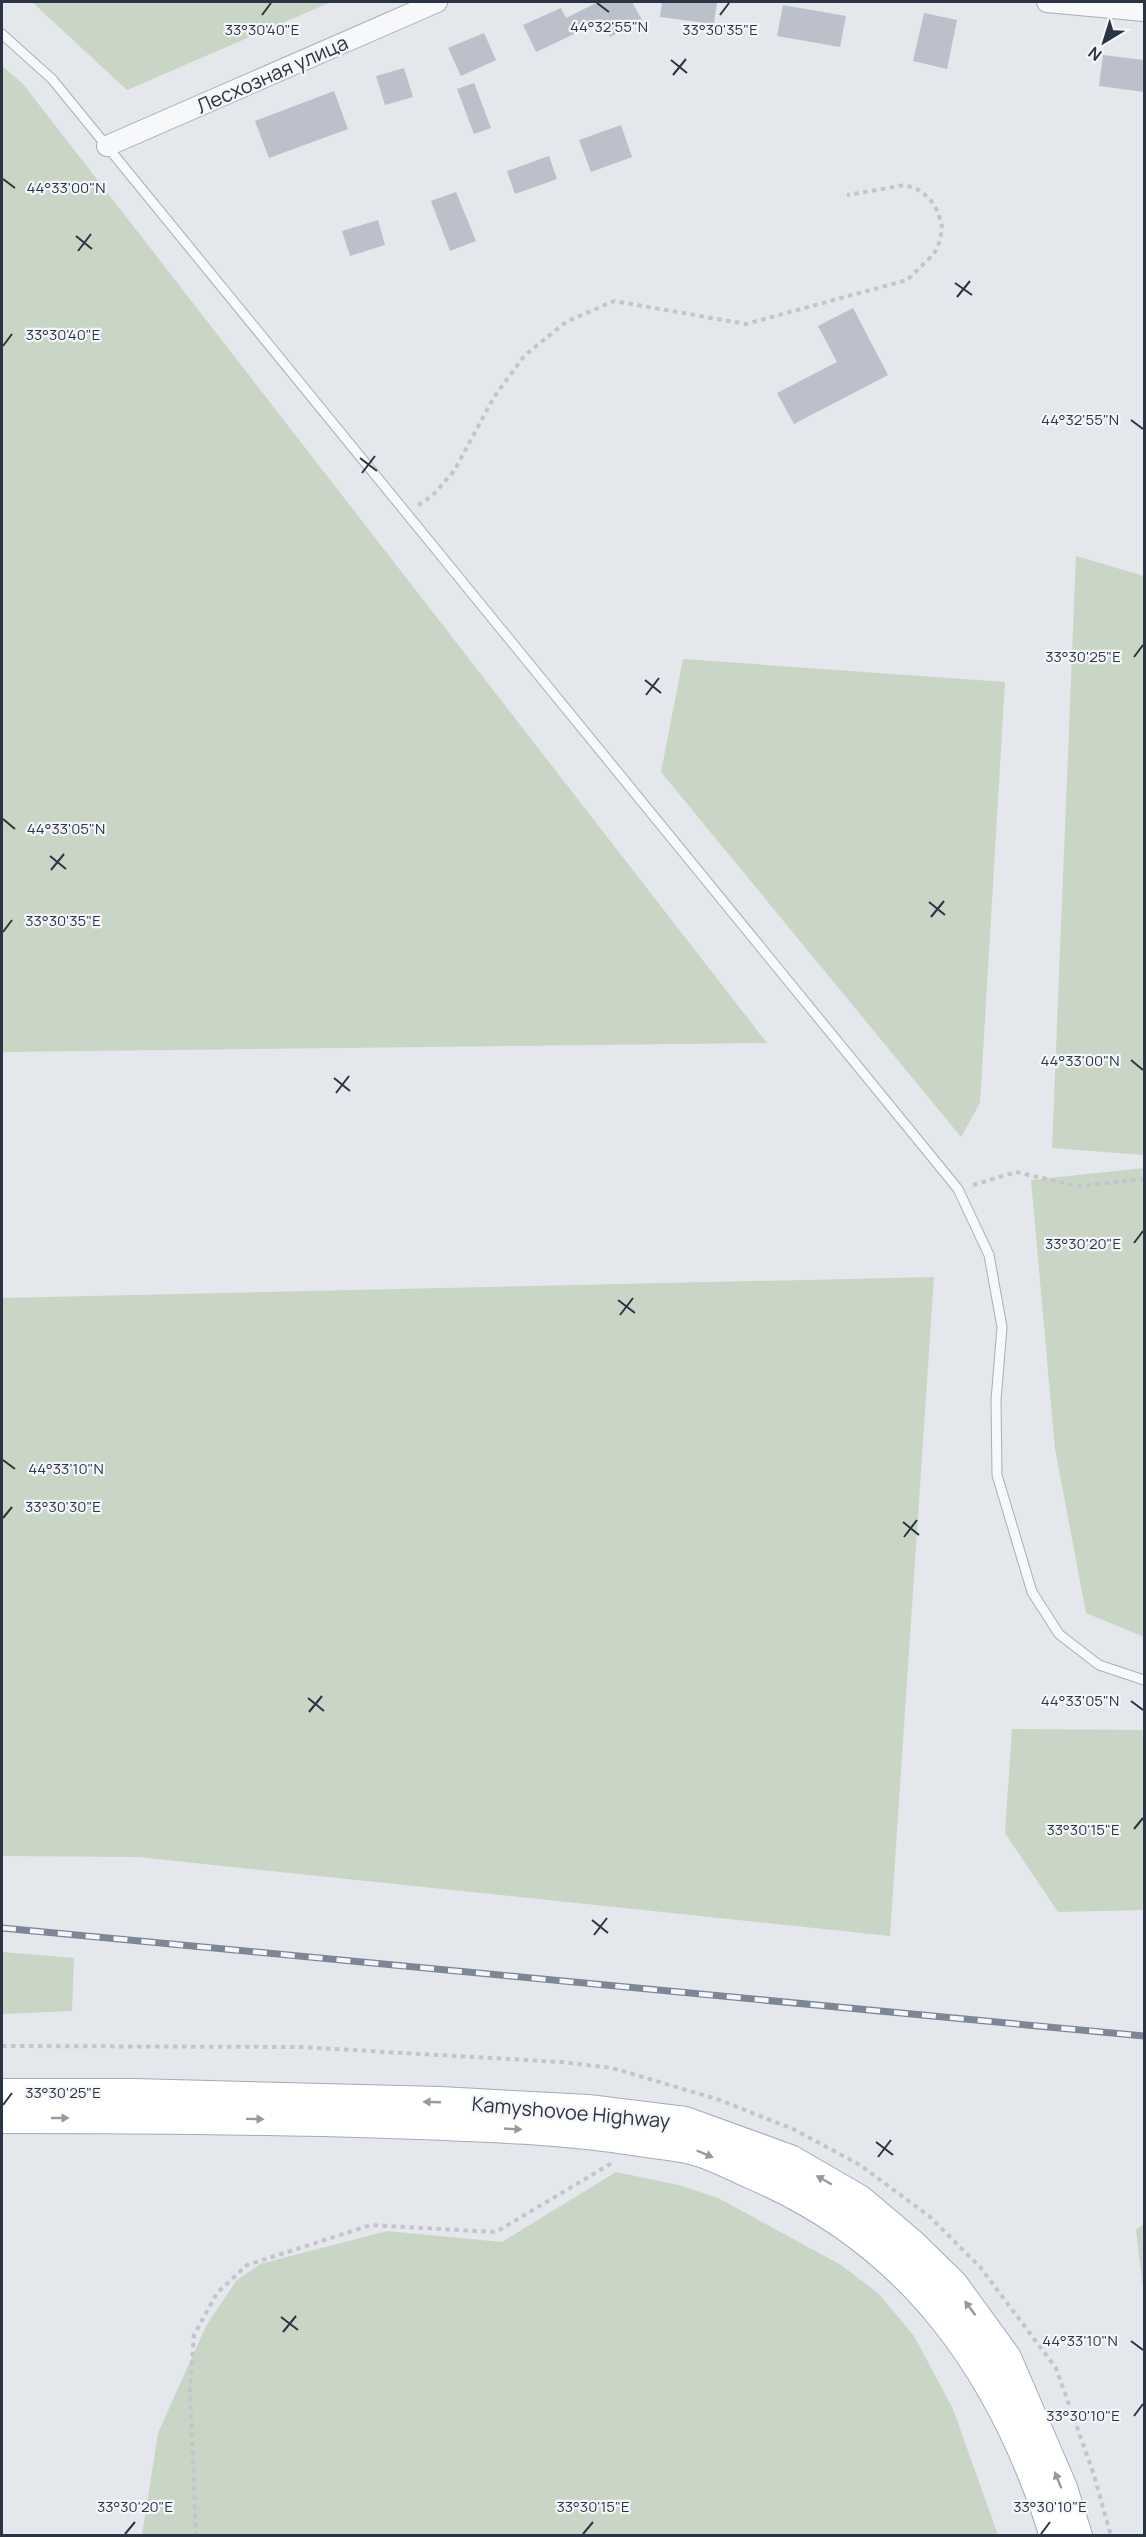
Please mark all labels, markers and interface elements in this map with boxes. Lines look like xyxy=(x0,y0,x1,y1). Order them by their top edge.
north arrow xyxy=(1074,12,1134,72)
text: 44°32'55"N xyxy=(570,16,648,37)
text: 33°30'40"E xyxy=(225,19,299,40)
text: 33°30'35"E xyxy=(682,19,758,40)
street label: Лесхозная улица xyxy=(192,28,352,120)
text: N xyxy=(1083,42,1106,66)
text: 44°33'00"N xyxy=(27,177,105,198)
text: 33°30'40"E xyxy=(26,324,100,345)
text: 44°32'55"N xyxy=(1041,409,1119,430)
text: 33°30'25"E xyxy=(1045,646,1121,667)
text: 44°33'05"N xyxy=(27,818,105,839)
text: 33°30'35"E xyxy=(25,910,101,931)
text: 44°33'00"N xyxy=(1041,1050,1119,1071)
text: 33°30'20"E xyxy=(1045,1233,1121,1254)
text: 44°33'10"N xyxy=(28,1458,104,1479)
text: 33°30'30"E xyxy=(25,1496,101,1517)
text: 44°33'05"N xyxy=(1041,1690,1119,1711)
text: 33°30'15"E xyxy=(1047,1819,1119,1840)
text: 33°30'25"E xyxy=(25,2082,101,2103)
street label: Kamyshovoe Highway xyxy=(471,2090,672,2134)
one-way arrow xyxy=(423,2097,442,2107)
one-way arrow xyxy=(50,2113,69,2123)
one-way arrow xyxy=(245,2115,264,2124)
one-way arrow xyxy=(503,2124,522,2133)
one-way arrow xyxy=(697,2149,715,2159)
one-way arrow xyxy=(815,2175,832,2185)
one-way arrow xyxy=(964,2300,976,2316)
text: 44°33'10"N xyxy=(1042,2330,1118,2351)
text: 33°30'10"E xyxy=(1046,2405,1120,2426)
one-way arrow xyxy=(1053,2471,1062,2489)
text: 33°30'20"E xyxy=(97,2496,173,2517)
text: 33°30'15"E xyxy=(557,2496,629,2517)
text: 33°30'10"E xyxy=(1013,2496,1087,2517)

